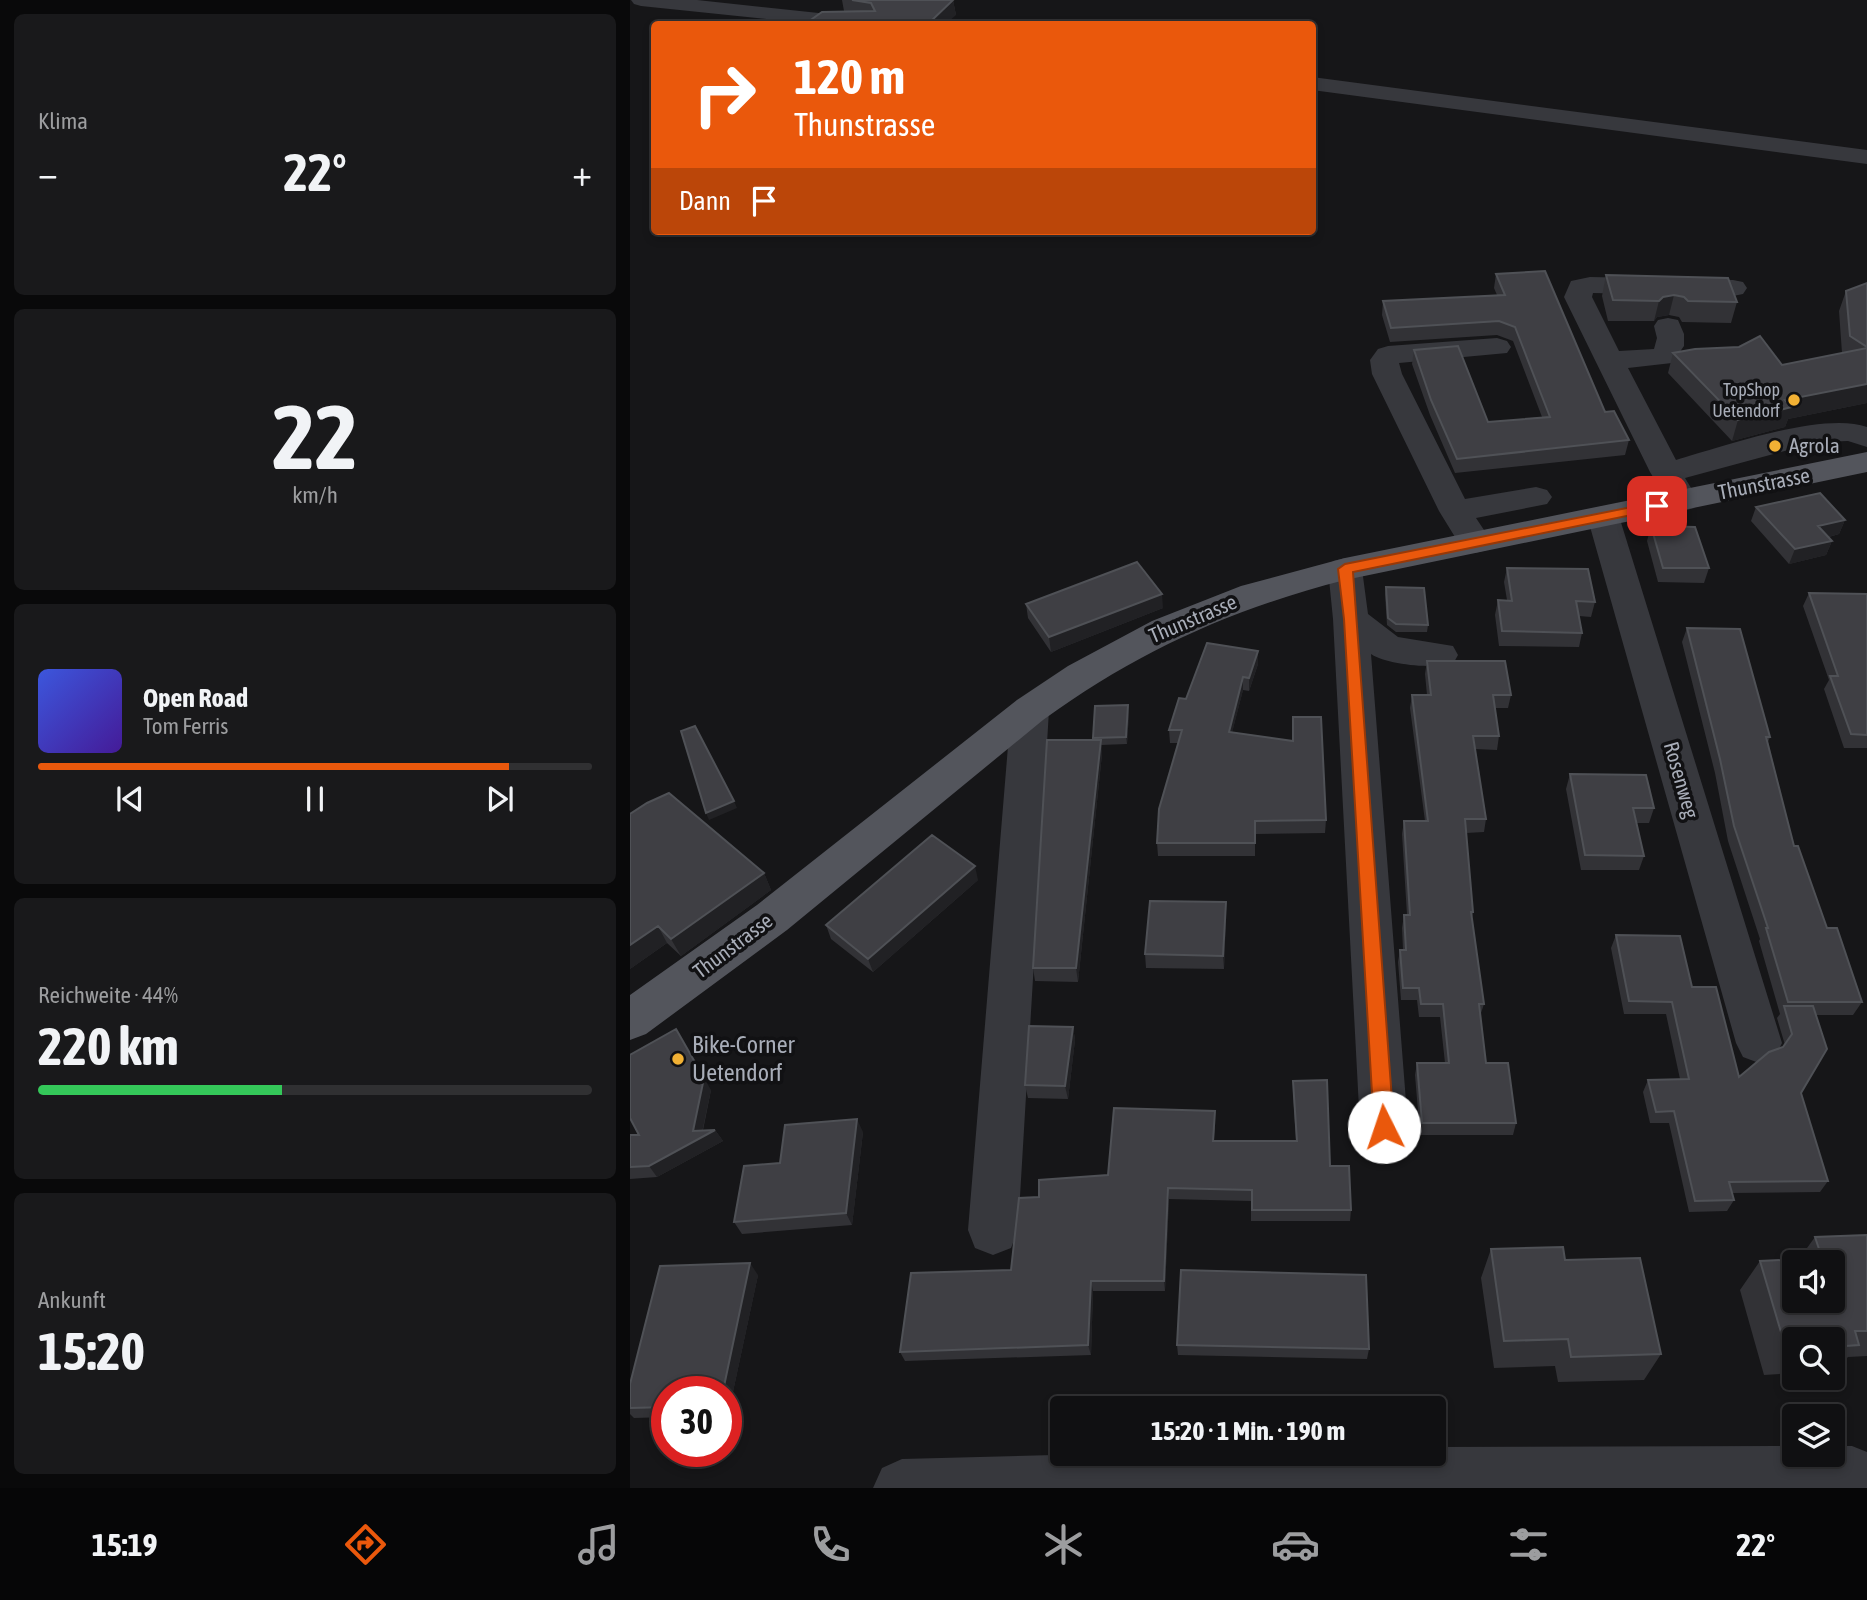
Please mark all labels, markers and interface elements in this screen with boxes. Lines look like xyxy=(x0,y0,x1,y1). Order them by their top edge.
text: 120 m xyxy=(794,48,905,104)
icon: right xyxy=(679,49,770,140)
text: Thunstrasse xyxy=(794,106,935,143)
text: Klima xyxy=(38,108,88,134)
text: 22° xyxy=(283,142,347,202)
text: − xyxy=(38,151,58,194)
text: + xyxy=(572,151,592,194)
icon: arrive xyxy=(745,182,783,220)
text: Dann xyxy=(679,186,731,216)
place label: TopShop Uetendorf xyxy=(1712,379,1780,421)
text: 22 xyxy=(272,384,358,488)
marker: TopShop Uetendorf xyxy=(1786,392,1802,408)
place label: Agrola xyxy=(1789,433,1840,457)
marker: Agrola xyxy=(1767,438,1783,454)
street label: Thunstrasse xyxy=(1716,462,1812,504)
pin xyxy=(1627,476,1687,536)
text: km/h xyxy=(292,482,338,508)
icon: arrive xyxy=(1638,487,1676,525)
street label: Thunstrasse xyxy=(1145,589,1240,647)
text: Open Road xyxy=(143,683,248,713)
text: Tom Ferris xyxy=(143,713,228,739)
street label: Rosenweg xyxy=(1660,739,1704,821)
icon: previous xyxy=(111,780,149,818)
icon: pause xyxy=(296,780,334,818)
icon: next xyxy=(481,780,519,818)
street label: Thunstrasse xyxy=(688,908,777,983)
text: Reichweite · 44% xyxy=(38,982,178,1008)
text: 220 km xyxy=(38,1016,179,1076)
place label: Bike-Corner Uetendorf xyxy=(692,1031,796,1086)
marker: Bike-Corner Uetendorf xyxy=(670,1051,686,1067)
position arrow xyxy=(1347,1090,1421,1164)
map controls xyxy=(1782,1250,1845,1467)
button: sound xyxy=(1782,1250,1845,1313)
text: Ankunft xyxy=(38,1287,106,1313)
text: 15:20 xyxy=(38,1321,145,1381)
button: search xyxy=(1782,1327,1845,1390)
speed limit sign: 30 xyxy=(651,1376,742,1467)
button: layers xyxy=(1782,1404,1845,1467)
text: 15:20 · 1 Min. · 190 m xyxy=(1151,1416,1345,1446)
icon: directions xyxy=(341,1520,390,1569)
icon: music xyxy=(574,1520,623,1569)
icon: phone xyxy=(806,1520,855,1569)
icon: climate xyxy=(1039,1520,1088,1569)
icon: car xyxy=(1271,1520,1320,1569)
icon: filters xyxy=(1504,1520,1553,1569)
text: 15:19 xyxy=(92,1526,158,1563)
text: 22° xyxy=(1736,1526,1775,1563)

